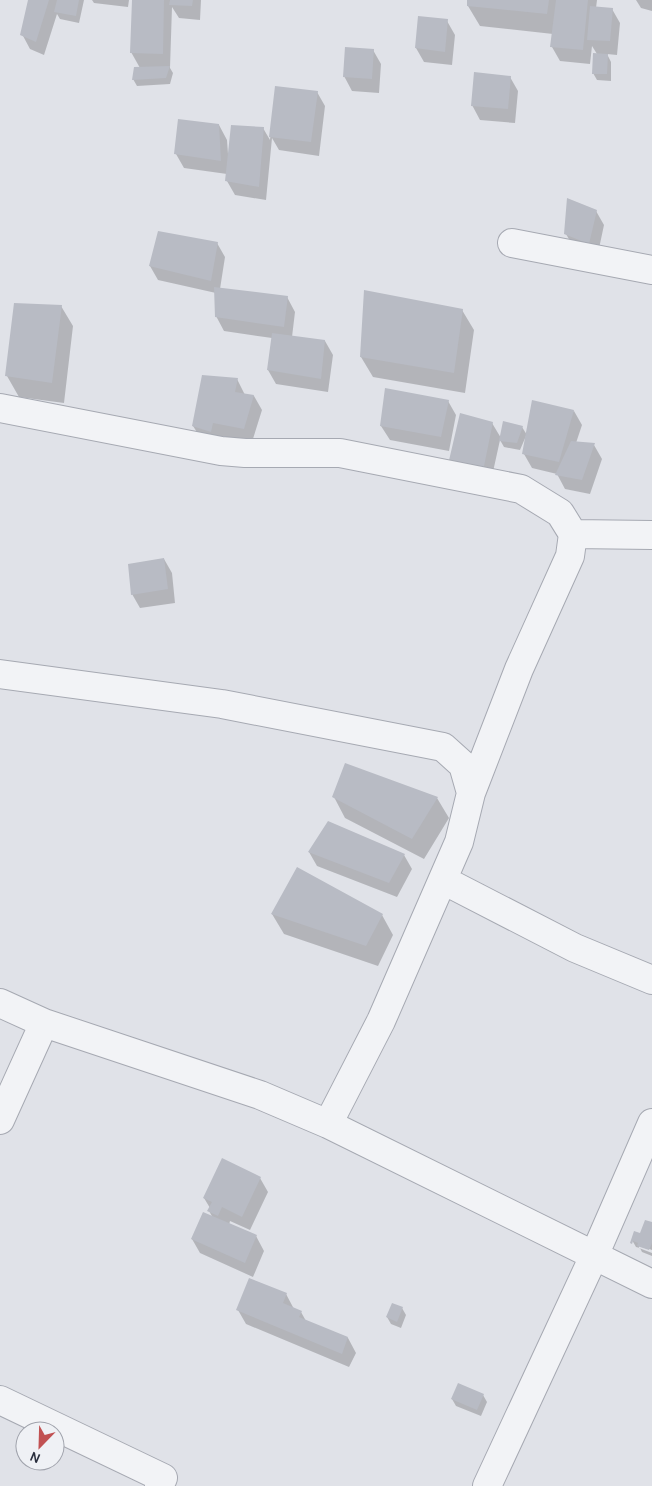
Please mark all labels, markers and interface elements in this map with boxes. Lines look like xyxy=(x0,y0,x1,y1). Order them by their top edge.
north arrow xyxy=(15,1421,65,1471)
text: N xyxy=(27,1448,43,1467)

